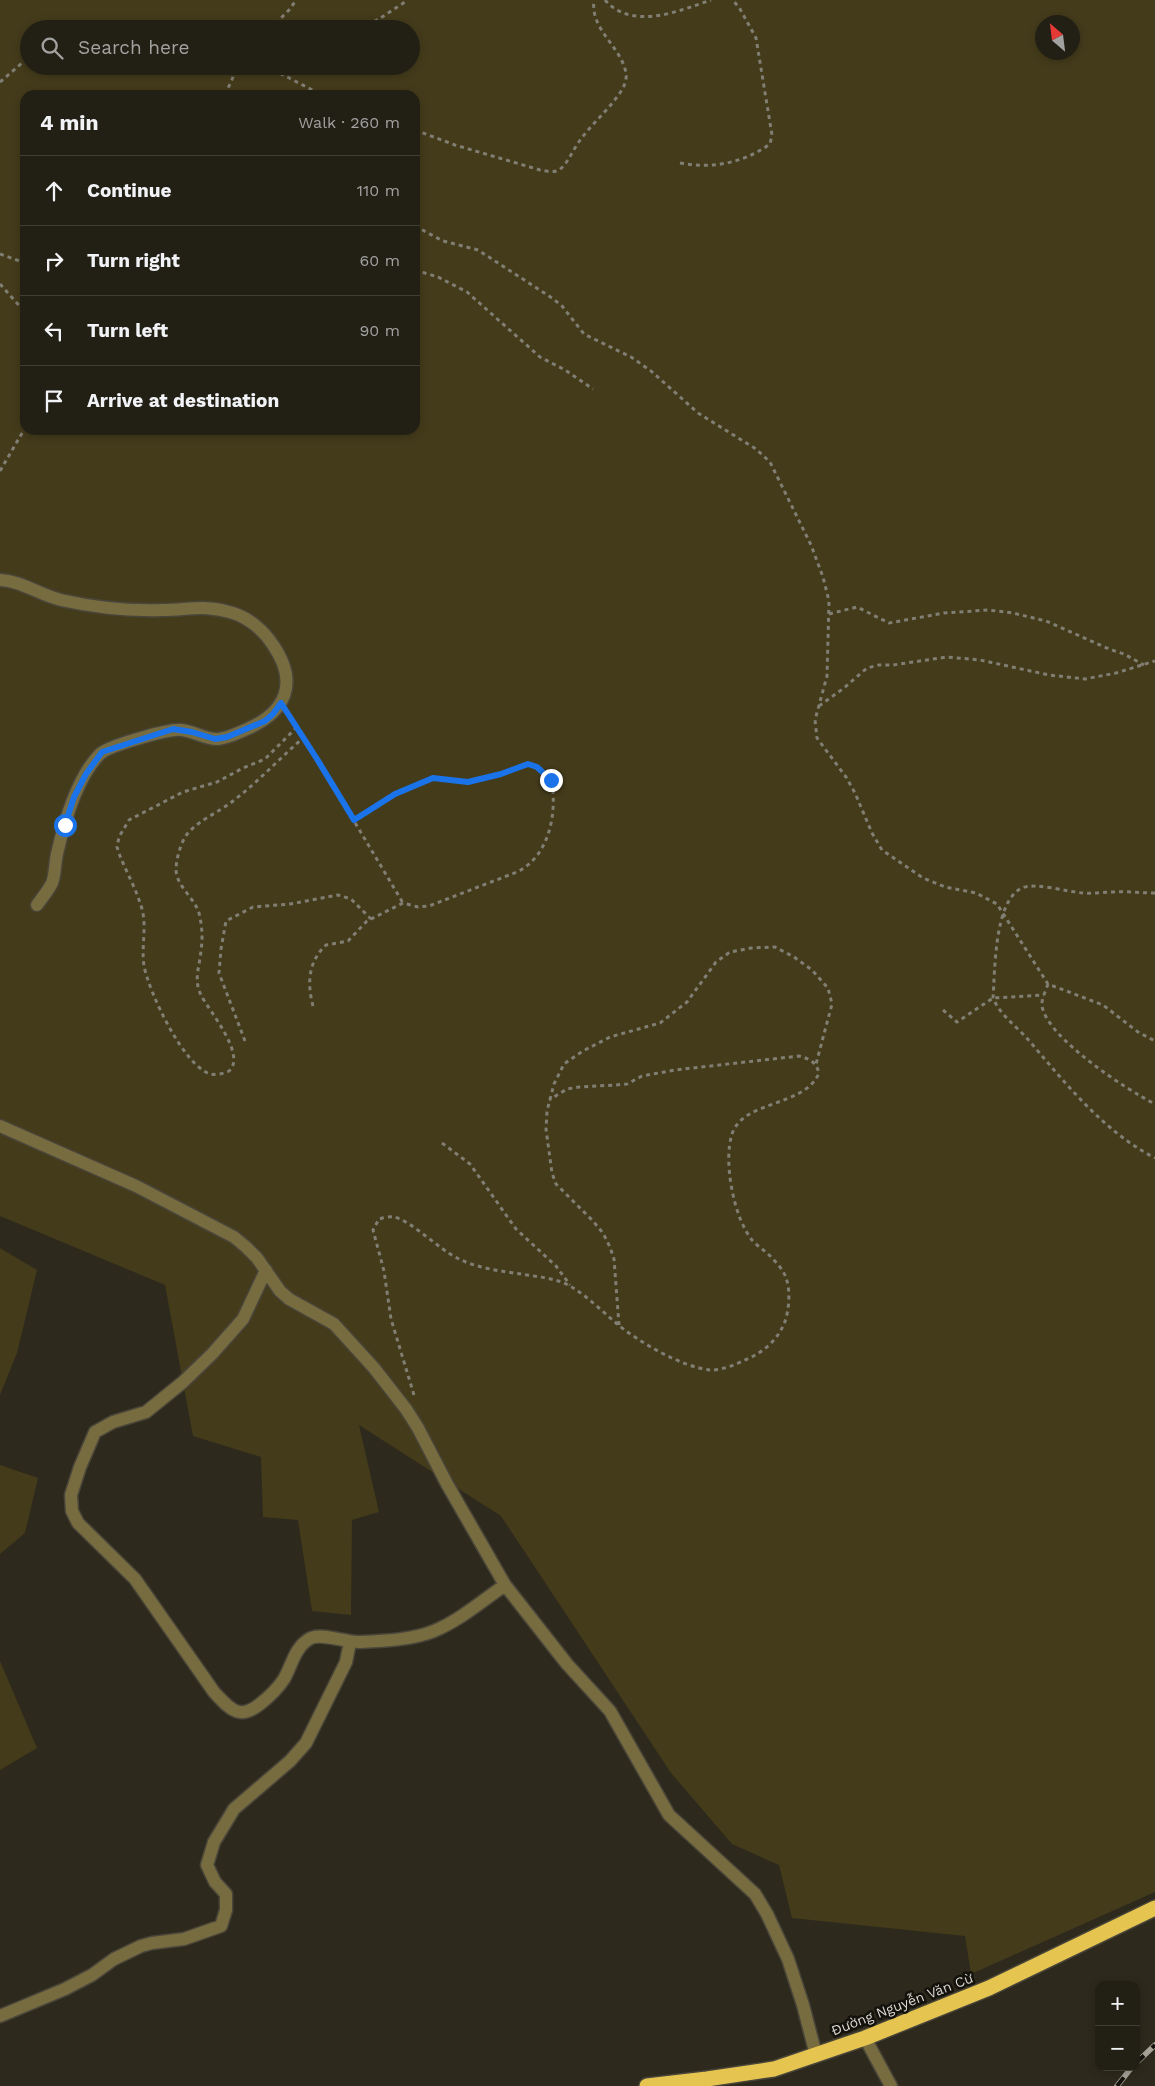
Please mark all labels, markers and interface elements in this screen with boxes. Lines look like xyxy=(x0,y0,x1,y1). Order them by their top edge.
north arrow xyxy=(1035,15,1080,60)
search box xyxy=(20,20,420,75)
icon: search xyxy=(38,34,66,62)
text: Search here xyxy=(78,36,189,59)
text: 4 min xyxy=(40,110,98,135)
text: Walk · 260 m xyxy=(298,113,400,132)
icon: ahead xyxy=(40,177,68,205)
text: Continue xyxy=(87,179,171,202)
text: 110 m xyxy=(357,181,400,200)
icon: right xyxy=(40,247,68,275)
text: Turn right xyxy=(87,249,180,272)
text: 60 m xyxy=(360,251,400,270)
icon: left xyxy=(40,317,68,345)
text: Turn left xyxy=(87,319,168,342)
text: 90 m xyxy=(359,321,400,340)
icon: arrive xyxy=(40,387,68,415)
text: Arrive at destination xyxy=(87,389,279,412)
route end xyxy=(540,769,563,792)
route start xyxy=(54,814,77,837)
street label: Đường Nguyễn Văn Cừ xyxy=(829,1969,975,2038)
map controls xyxy=(1095,1981,1140,2071)
button: + xyxy=(1095,1981,1140,2026)
button: − xyxy=(1095,2026,1140,2071)

